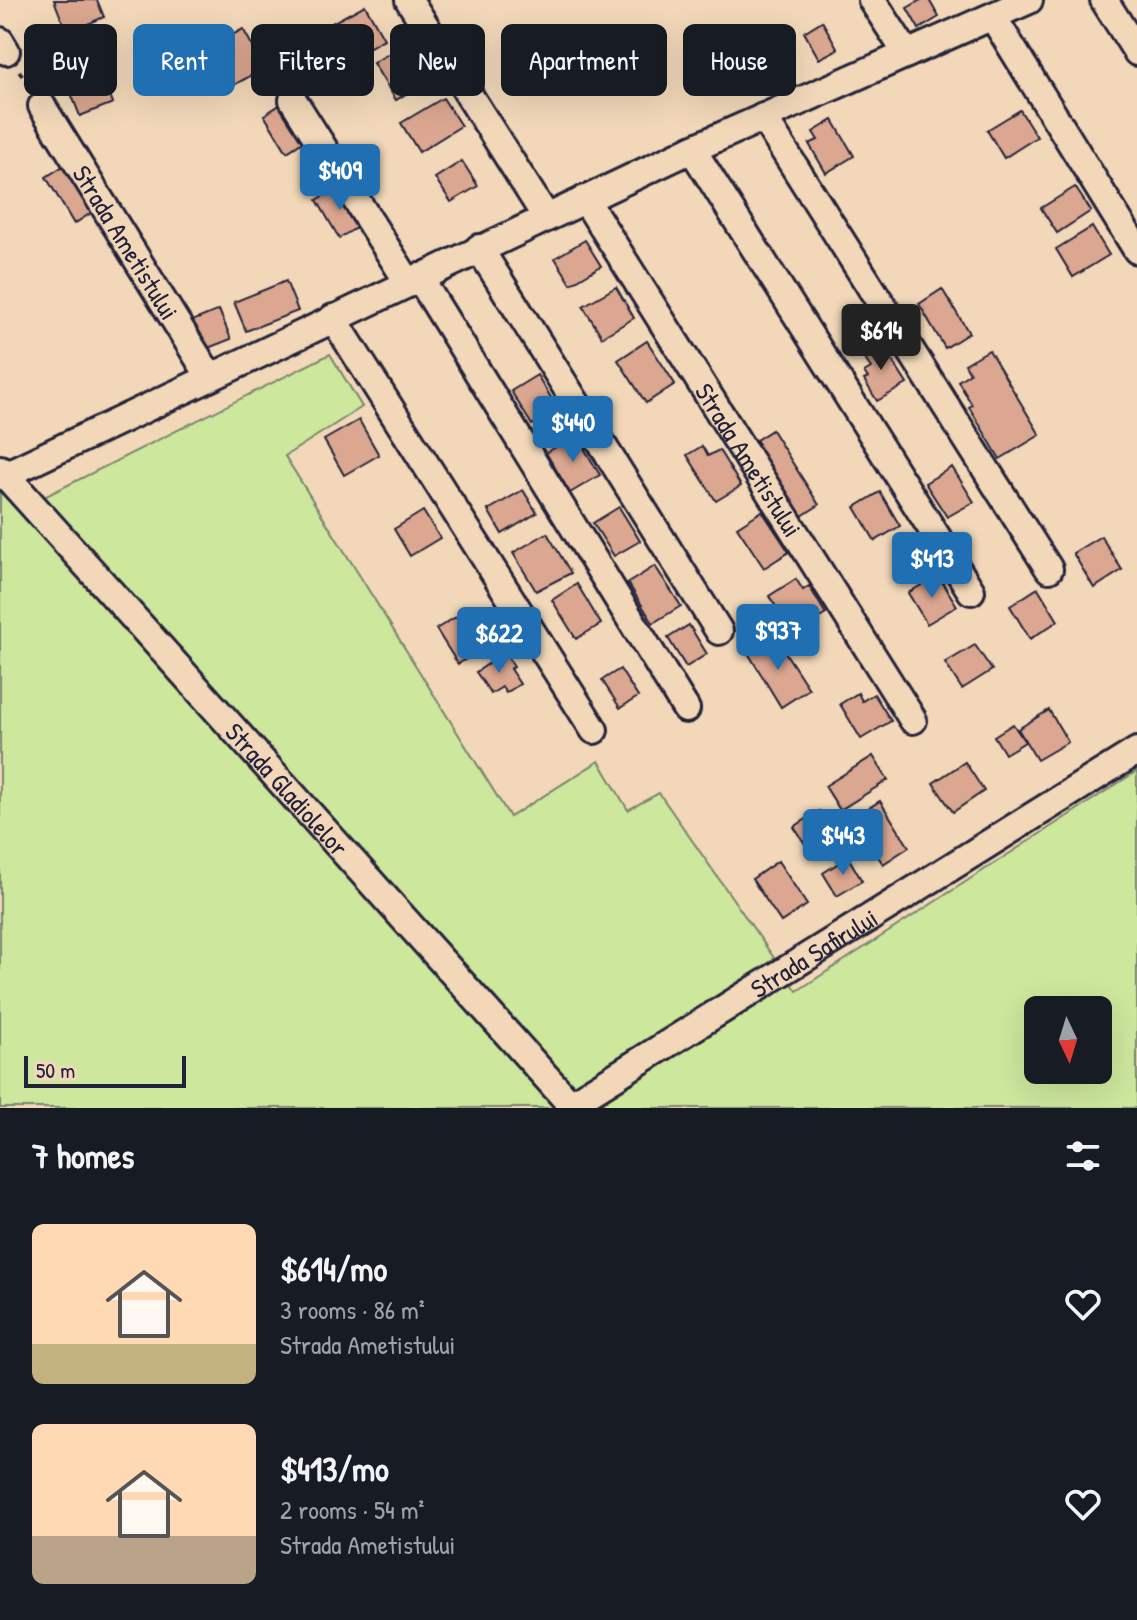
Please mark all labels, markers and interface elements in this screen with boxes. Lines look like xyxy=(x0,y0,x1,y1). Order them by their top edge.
chip: Buy xyxy=(24,24,117,96)
chip: Rent xyxy=(133,24,235,96)
chip: Filters xyxy=(251,24,374,96)
chip: New xyxy=(390,24,485,96)
chip: Apartment xyxy=(501,24,667,96)
chip: House xyxy=(683,24,796,96)
pin: $409 xyxy=(293,144,387,212)
text: $409 xyxy=(318,152,362,187)
street label: Strada Ametistului xyxy=(65,158,187,326)
pin: $614 xyxy=(834,304,928,372)
text: $614 xyxy=(860,312,902,347)
street label: Strada Ametistului xyxy=(688,376,811,543)
pin: $440 xyxy=(526,396,620,464)
text: $440 xyxy=(551,404,595,439)
pin: $413 xyxy=(885,532,979,600)
text: $413 xyxy=(910,540,954,575)
pin: $937 xyxy=(731,604,825,672)
pin: $622 xyxy=(452,607,546,675)
text: $937 xyxy=(754,612,802,647)
text: $622 xyxy=(475,615,523,650)
street label: Strada Gladiolelor xyxy=(218,715,357,863)
pin: $443 xyxy=(796,809,890,877)
text: $443 xyxy=(821,817,865,852)
street label: Strada Safirului xyxy=(744,900,884,1005)
north arrow xyxy=(1024,996,1112,1084)
map controls xyxy=(1024,996,1112,1084)
scale bar xyxy=(24,1052,186,1088)
text: 50 m xyxy=(36,1055,75,1085)
text: 7 homes xyxy=(32,1133,134,1179)
icon: filters xyxy=(1061,1134,1105,1178)
text: $614/mo xyxy=(280,1246,387,1292)
icon: home xyxy=(96,1256,192,1352)
icon: heart xyxy=(1061,1282,1105,1326)
text: 3 rooms · 86 m² xyxy=(280,1292,425,1327)
text: Strada Ametistului xyxy=(280,1327,455,1362)
text: $413/mo xyxy=(280,1446,389,1492)
icon: home xyxy=(96,1456,192,1552)
icon: heart xyxy=(1061,1482,1105,1526)
text: 2 rooms · 54 m² xyxy=(280,1492,424,1527)
text: Strada Ametistului xyxy=(280,1527,455,1562)

